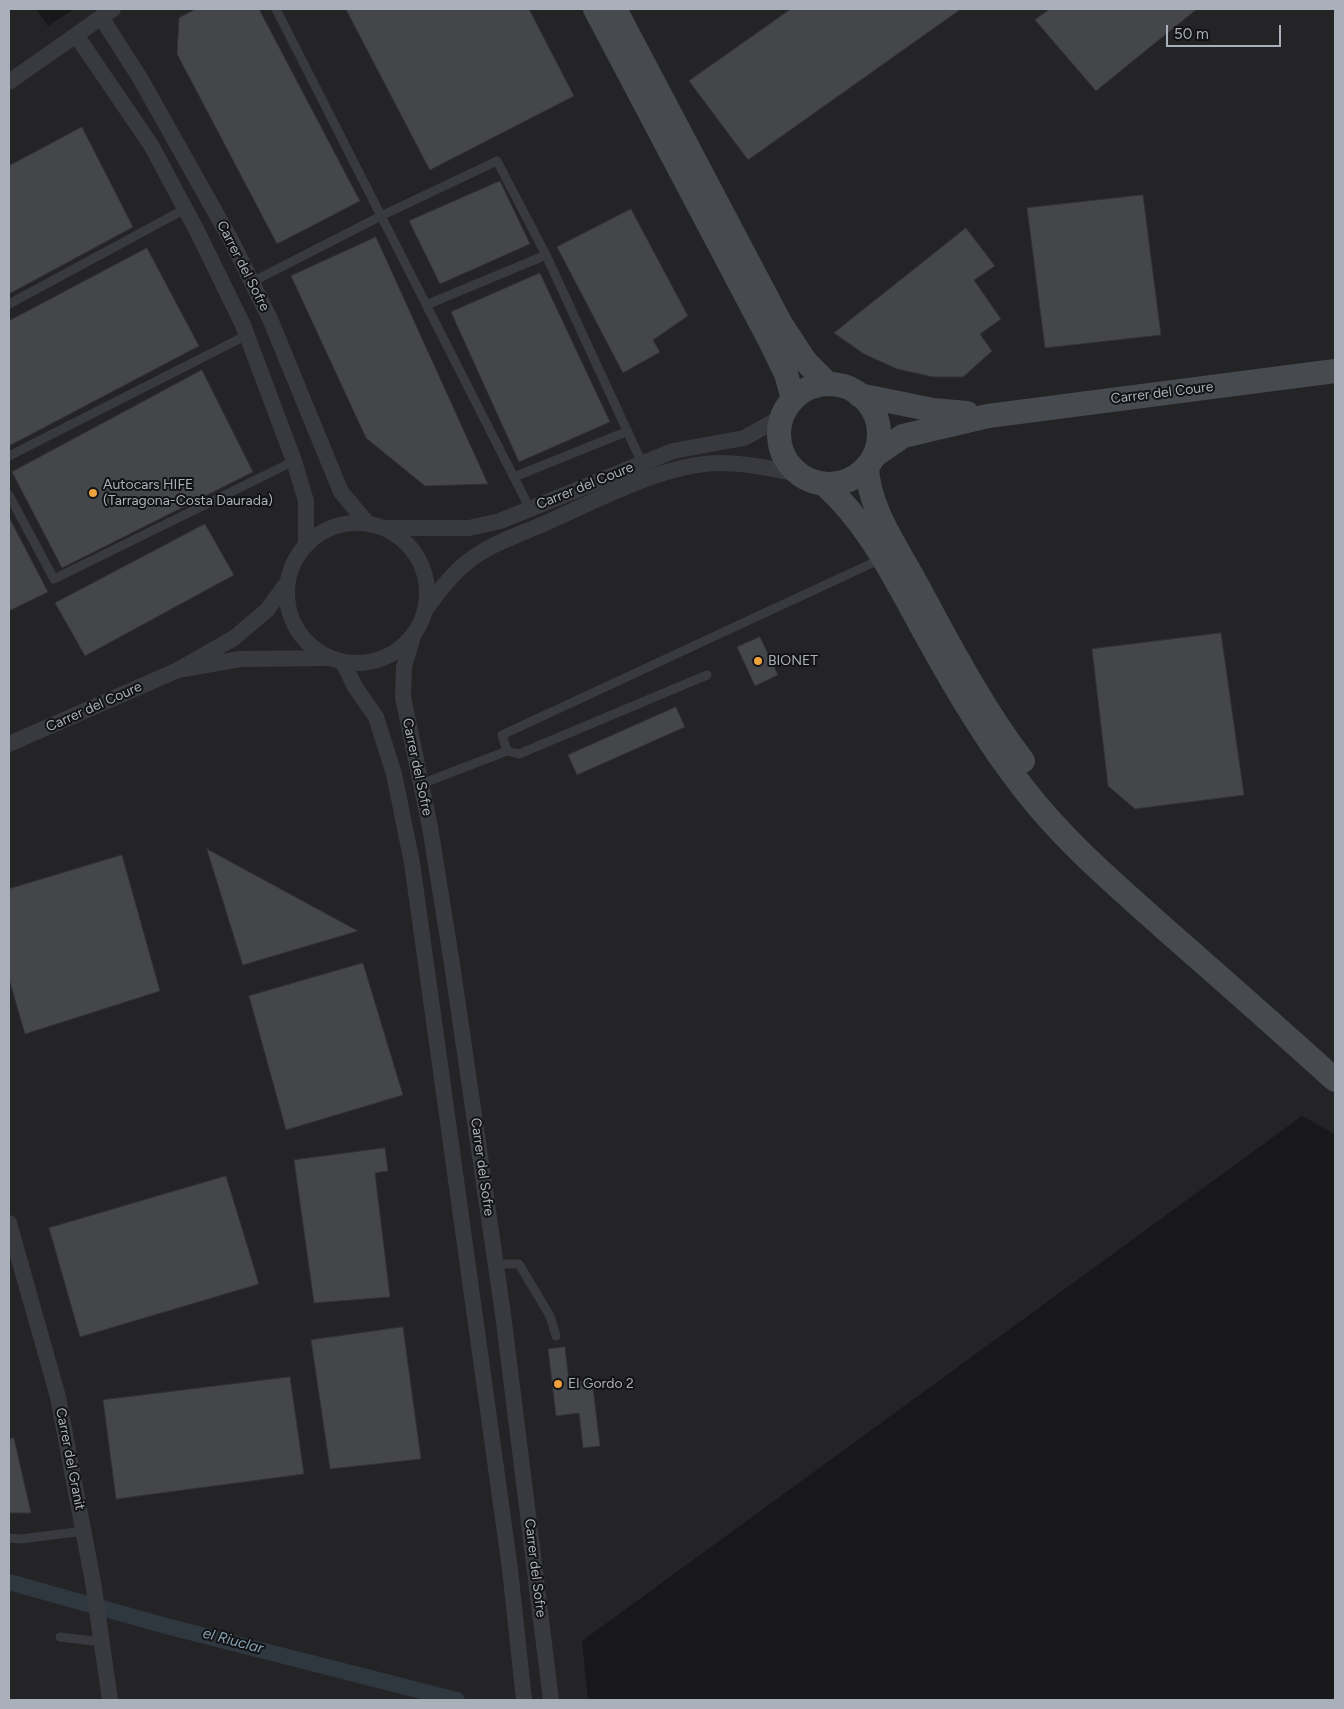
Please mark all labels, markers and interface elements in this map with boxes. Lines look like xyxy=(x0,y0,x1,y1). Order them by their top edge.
scale bar xyxy=(1169,15,1284,47)
text: 50 m xyxy=(1174,25,1209,43)
street label: Carrer del Sofre xyxy=(213,218,273,314)
street label: Carrer del Coure xyxy=(1110,378,1214,408)
street label: Carrer del Coure xyxy=(534,459,636,513)
place label: Autocars HIFE (Tarragona-Costa Daurada) xyxy=(103,477,273,510)
marker: Autocars HIFE (Tarragona-Costa Daurada) xyxy=(87,487,99,499)
place label: BIONET xyxy=(768,653,818,669)
marker: BIONET xyxy=(752,655,764,667)
street label: Carrer del Coure xyxy=(43,678,145,736)
street label: Carrer del Sofre xyxy=(398,717,436,817)
street label: Carrer del Sofre xyxy=(467,1117,497,1217)
place label: El Gordo 2 xyxy=(568,1376,634,1392)
marker: El Gordo 2 xyxy=(552,1378,564,1390)
street label: Carrer del Granit xyxy=(52,1406,88,1512)
street label: Carrer del Sofre xyxy=(521,1518,549,1618)
water label: el Riuclar xyxy=(201,1624,265,1658)

